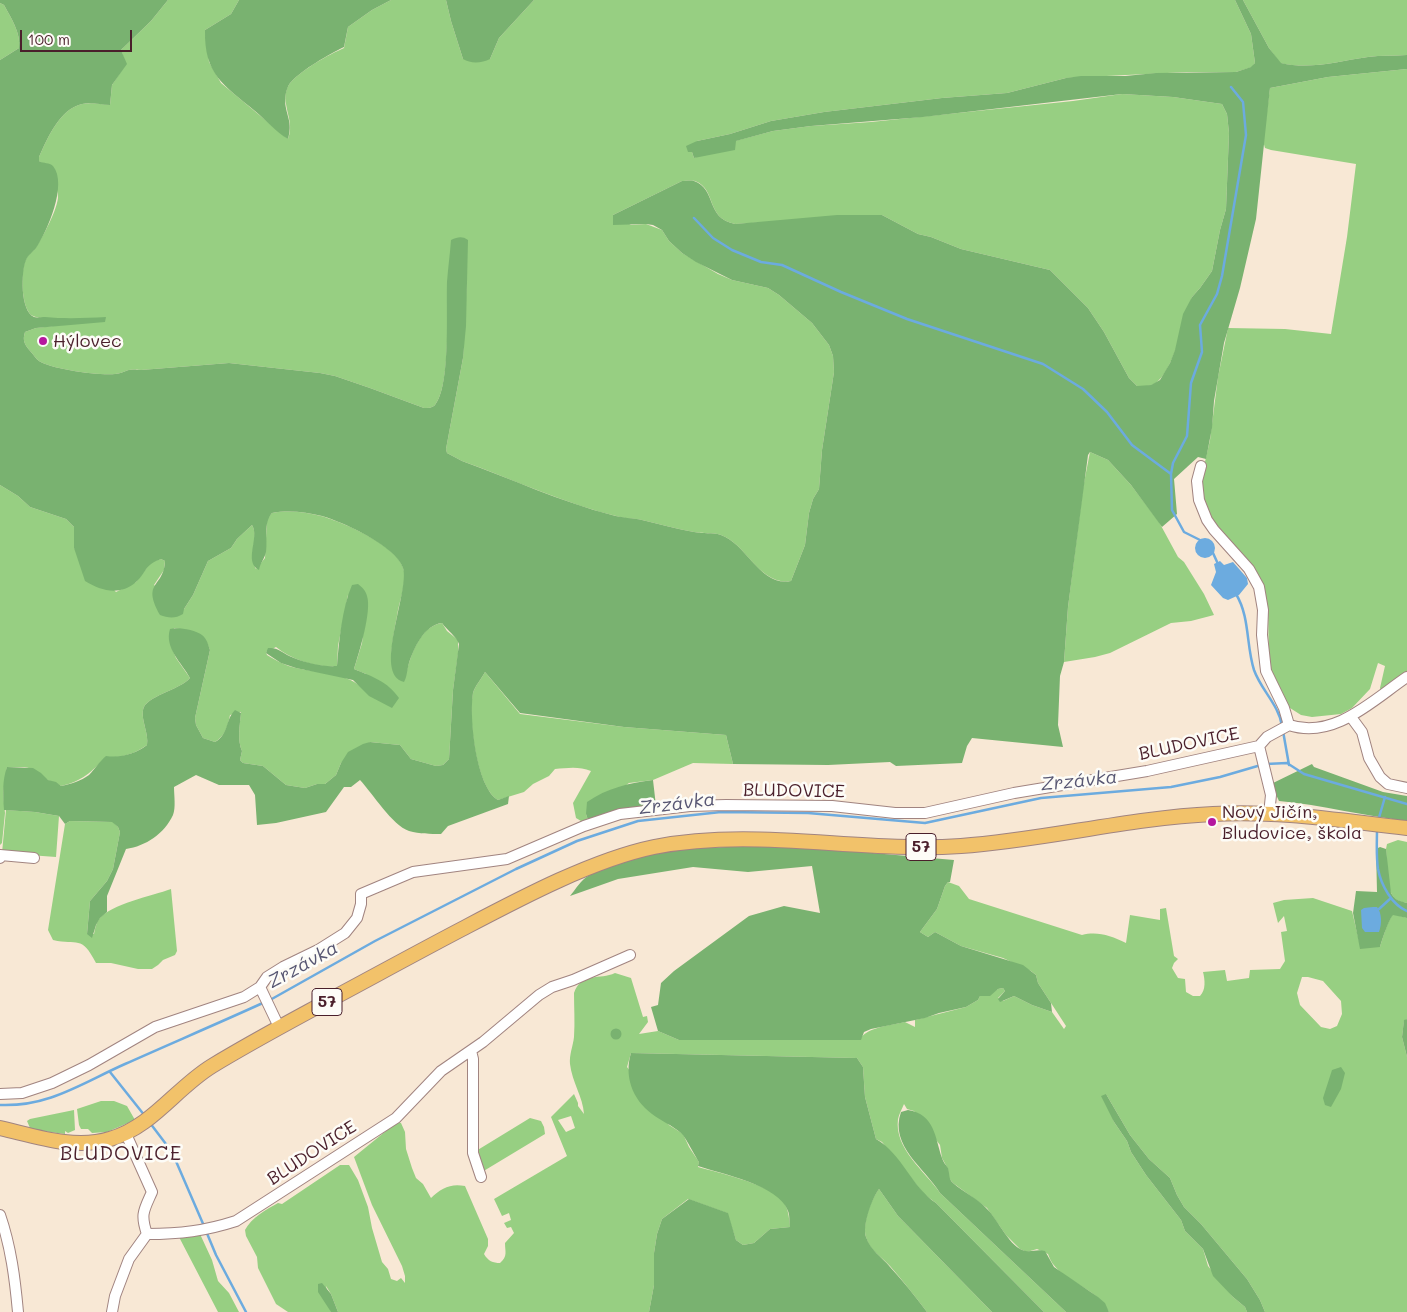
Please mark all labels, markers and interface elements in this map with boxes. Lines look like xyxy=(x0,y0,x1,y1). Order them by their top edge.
scale bar xyxy=(22,20,135,52)
text: 100 m xyxy=(28,29,70,49)
place label: Hýlovec xyxy=(53,330,122,352)
marker: Hýlovec xyxy=(37,335,49,347)
street label: BLUDOVICE xyxy=(1137,723,1241,765)
water label: Zrzávka xyxy=(1040,766,1118,796)
street label: BLUDOVICE xyxy=(743,779,845,803)
water label: Zrzávka xyxy=(638,788,716,820)
place label: Nový Jičín, Bludovice, škola xyxy=(1222,801,1362,844)
marker: Nový Jičín, Bludovice, škola xyxy=(1206,816,1218,828)
road number: 57 xyxy=(906,834,936,860)
water label: Zrzávka xyxy=(264,936,342,994)
road number: 57 xyxy=(312,989,342,1016)
street label: BLUDOVICE xyxy=(263,1116,361,1190)
district label: BLUDOVICE xyxy=(59,1142,183,1166)

